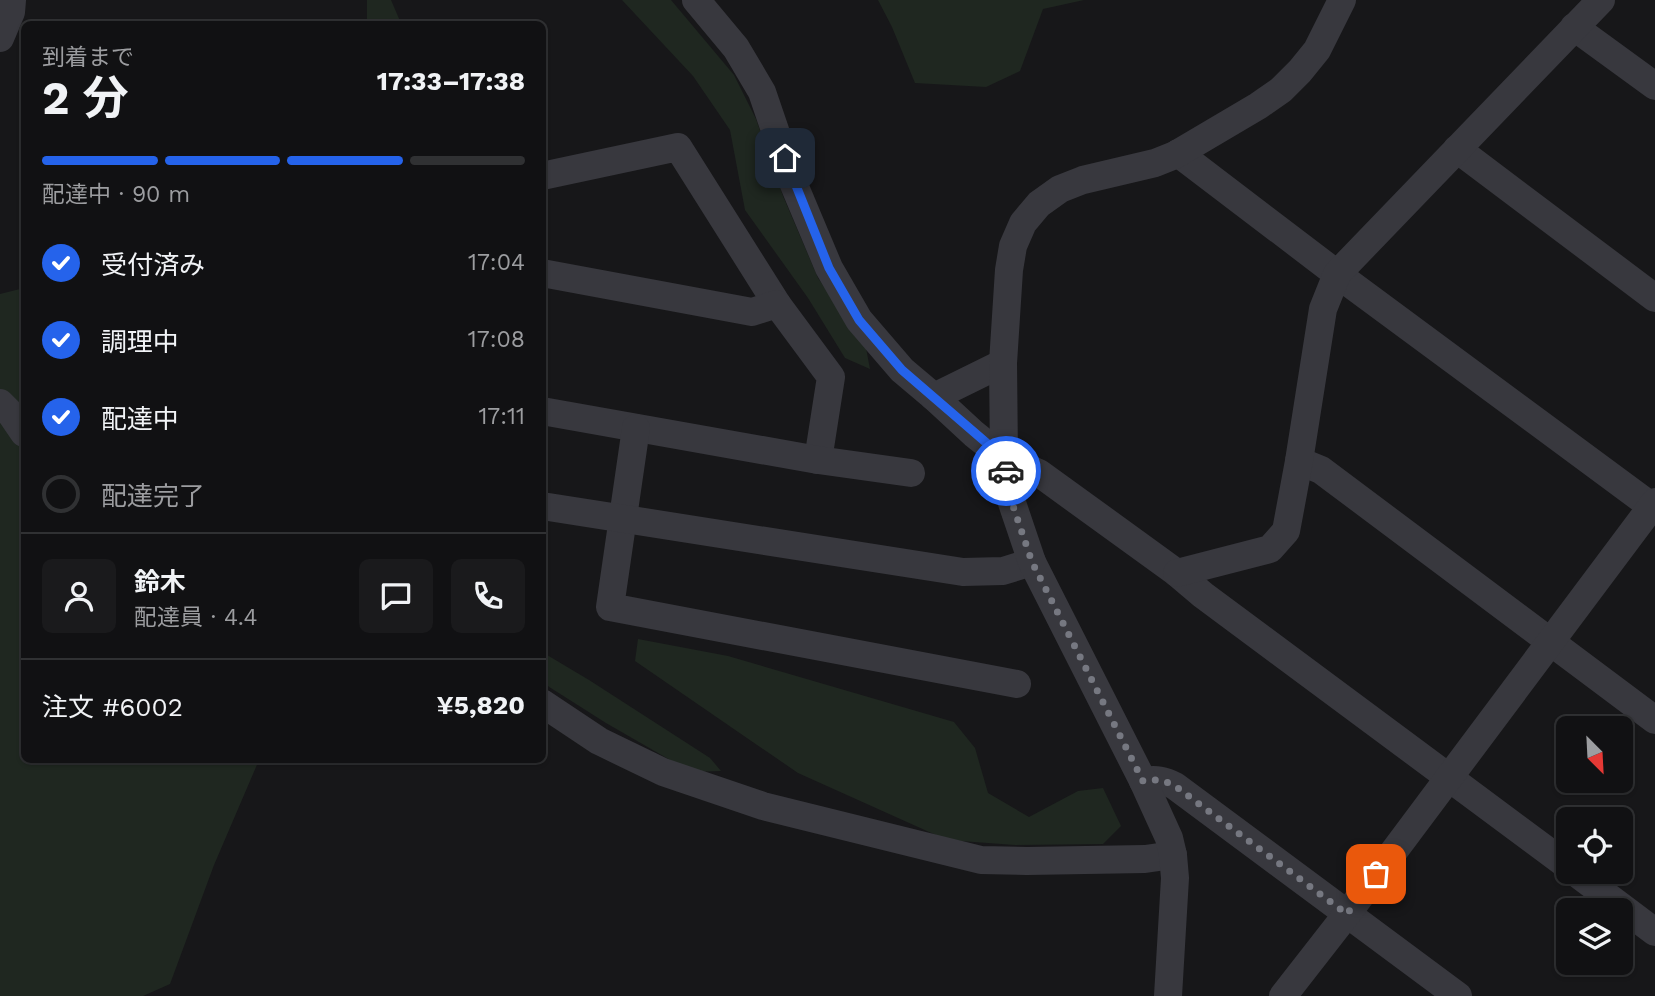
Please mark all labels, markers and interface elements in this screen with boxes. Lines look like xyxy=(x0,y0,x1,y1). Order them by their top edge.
text: 到着まで xyxy=(42,44,134,71)
text: 17:33–17:38 xyxy=(377,66,525,96)
text: 2 分 xyxy=(42,71,129,125)
pin xyxy=(755,128,815,188)
icon: home xyxy=(766,139,804,177)
text: 配達中 · 90 m xyxy=(42,181,190,208)
icon: check xyxy=(42,244,80,282)
text: 17:04 xyxy=(468,249,525,276)
text: 受付済み xyxy=(101,250,205,280)
icon: check xyxy=(42,321,80,359)
text: 17:08 xyxy=(468,326,525,353)
text: 調理中 xyxy=(101,327,179,357)
icon: check xyxy=(42,398,80,436)
text: 17:11 xyxy=(478,403,525,430)
text: 配達中 xyxy=(101,404,179,434)
courier xyxy=(971,436,1041,506)
icon: car xyxy=(987,452,1025,490)
text: 配達完了 xyxy=(101,481,205,511)
button: person xyxy=(42,559,116,633)
button: chat xyxy=(359,559,433,633)
button: phone xyxy=(451,559,525,633)
text: 鈴木 xyxy=(134,567,186,597)
text: 配達員 · 4.4 xyxy=(134,604,258,631)
text: ¥5,820 xyxy=(436,690,525,720)
text: 注文 #6002 xyxy=(42,692,183,722)
north arrow xyxy=(1556,716,1633,793)
map controls xyxy=(1556,716,1633,975)
button: locate xyxy=(1556,807,1633,884)
pin xyxy=(1346,844,1406,904)
icon: bag xyxy=(1357,855,1395,893)
button: layers xyxy=(1556,898,1633,975)

